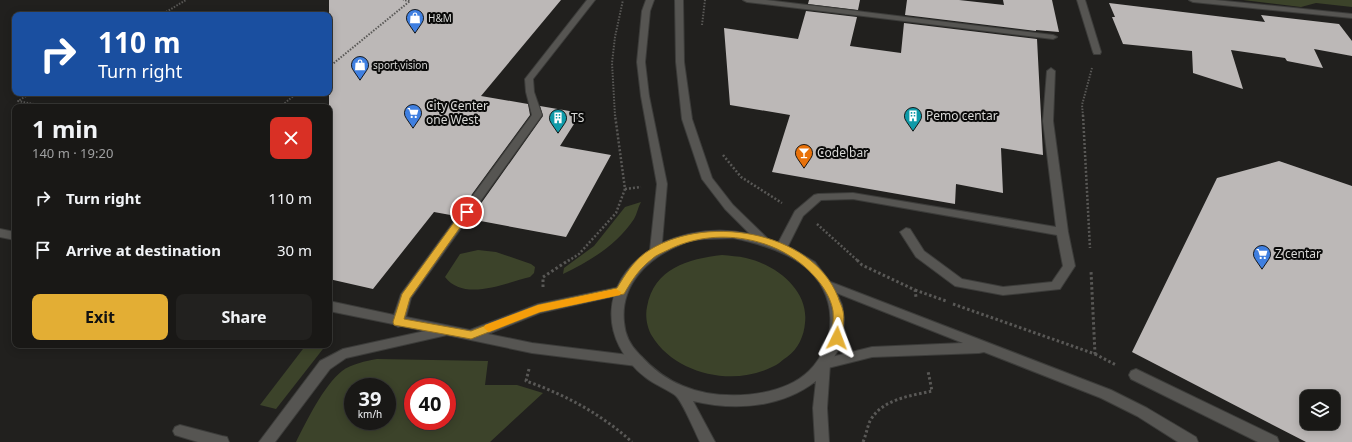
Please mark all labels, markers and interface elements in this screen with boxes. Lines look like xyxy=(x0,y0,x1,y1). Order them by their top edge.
shop icon: H&M xyxy=(405,8,425,33)
place label: H&M xyxy=(428,11,452,25)
text: 110 m xyxy=(98,23,181,61)
icon: right xyxy=(32,28,84,80)
shop icon: sport vision xyxy=(350,55,370,80)
place label: sport vision xyxy=(373,58,428,72)
text: Turn right xyxy=(98,59,182,83)
place label: City Center one West xyxy=(426,97,488,128)
supermarket icon: City Center one West xyxy=(403,103,423,128)
building icon: Pemo centar xyxy=(903,106,923,131)
place label: Pemo centar xyxy=(926,107,998,124)
building icon: TS xyxy=(548,108,568,133)
place label: TS xyxy=(571,109,585,126)
text: 1 min xyxy=(32,112,98,145)
button: close xyxy=(270,117,312,159)
bar icon: Code bar xyxy=(794,143,814,168)
text: 140 m · 19:20 xyxy=(32,144,113,162)
place label: Code bar xyxy=(817,144,868,161)
icon: right xyxy=(32,187,54,209)
text: Turn right xyxy=(66,188,141,208)
text: 110 m xyxy=(268,188,312,208)
pin xyxy=(450,195,484,229)
icon: arrive xyxy=(456,201,478,223)
icon: arrive xyxy=(32,239,54,261)
text: Arrive at destination xyxy=(66,240,221,260)
text: 30 m xyxy=(277,240,312,260)
supermarket icon: Z centar xyxy=(1252,244,1272,269)
place label: Z centar xyxy=(1275,245,1321,262)
button: Exit xyxy=(32,294,168,340)
button: Share xyxy=(176,294,312,340)
position arrow xyxy=(816,317,858,359)
speed limit sign: 40 xyxy=(404,378,456,430)
text: 39 xyxy=(359,385,381,412)
map controls xyxy=(1300,390,1340,430)
button: layers xyxy=(1300,390,1340,430)
text: km/h xyxy=(358,407,382,421)

